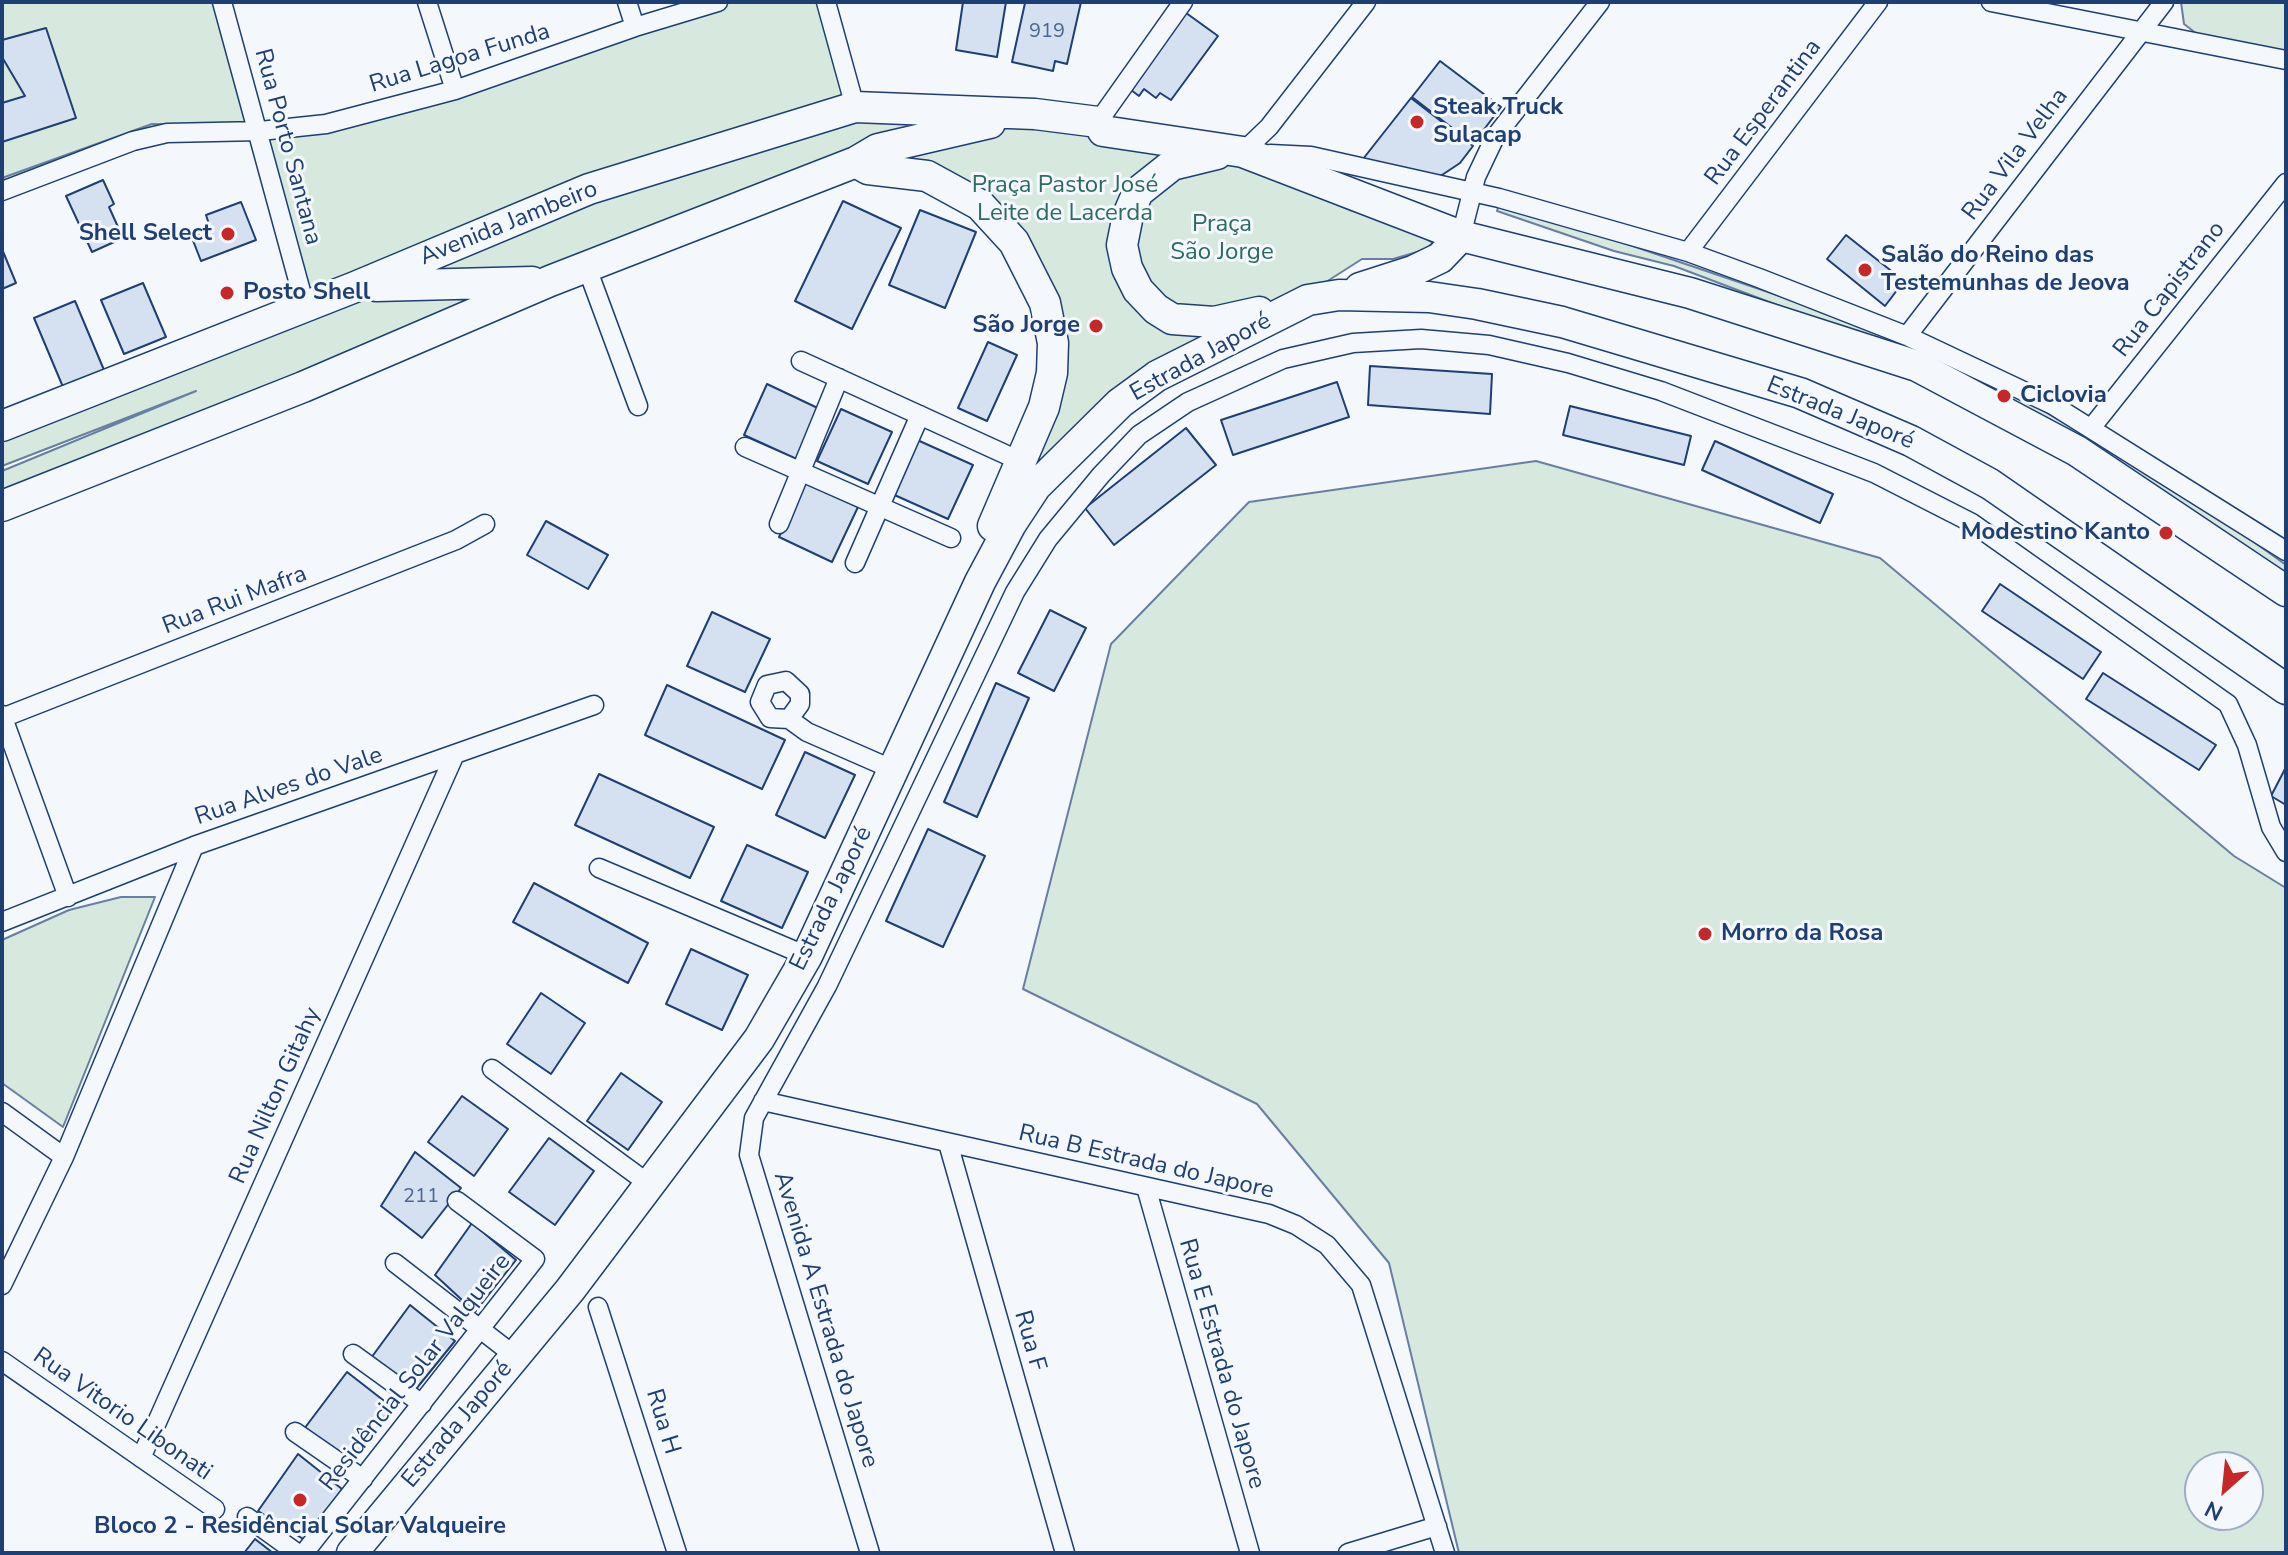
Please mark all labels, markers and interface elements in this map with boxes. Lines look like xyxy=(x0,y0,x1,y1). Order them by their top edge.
street label: Rua Lagoa Funda xyxy=(366,18,554,100)
house number: 919 xyxy=(1029,20,1065,44)
street label: Rua Esperantina xyxy=(1700,34,1828,192)
street label: Rua Porto Santana xyxy=(247,46,327,248)
street label: Rua Vila Velha xyxy=(1957,83,2075,227)
place label: Steak Truck Sulacap xyxy=(1433,94,1563,150)
marker: Steak Truck Sulacap xyxy=(1408,113,1426,131)
park label: Praça Pastor José Leite de Lacerda xyxy=(972,172,1158,228)
street label: Avenida Jambeiro xyxy=(416,175,602,273)
park label: Praça São Jorge xyxy=(1170,211,1274,267)
street label: Rua Capistrano xyxy=(2108,216,2232,364)
place label: Shell Select xyxy=(79,220,212,248)
marker: Shell Select xyxy=(219,225,237,243)
place label: Salão do Reino das Testemunhas de Jeova xyxy=(1881,242,2130,298)
marker: Salão do Reino das Testemunhas de Jeova xyxy=(1856,261,1874,279)
place label: Posto Shell xyxy=(243,279,370,307)
marker: Posto Shell xyxy=(218,284,236,302)
street label: Estrada Japoré xyxy=(1125,307,1277,409)
place label: São Jorge xyxy=(972,312,1080,340)
marker: São Jorge xyxy=(1087,317,1105,335)
street label: Estrada Japoré xyxy=(1762,371,1918,457)
place label: Ciclovia xyxy=(2020,382,2107,410)
marker: Ciclovia xyxy=(1995,387,2013,405)
place label: Modestino Kanto xyxy=(1961,519,2150,547)
marker: Modestino Kanto xyxy=(2157,524,2175,542)
street label: Rua Rui Mafra xyxy=(159,560,311,642)
street label: Rua Alves do Vale xyxy=(191,741,387,833)
street label: Estrada Japoré xyxy=(785,822,879,976)
place label: Morro da Rosa xyxy=(1721,920,1883,948)
marker: Morro da Rosa xyxy=(1696,925,1714,943)
street label: Rua Nilton Gitahy xyxy=(224,1003,328,1189)
street label: Rua B Estrada do Japore xyxy=(1016,1120,1276,1206)
street label: Avenida A Estrada do Japore xyxy=(766,1169,884,1471)
house number: 211 xyxy=(403,1185,439,1209)
street label: Rua E Estrada do Japore xyxy=(1171,1236,1271,1492)
street label: Residêncial Solar Valqueire xyxy=(314,1249,518,1497)
street label: Rua F xyxy=(1007,1307,1051,1375)
street label: Rua Vitorio Libonati xyxy=(27,1342,217,1488)
street label: Estrada Japoré xyxy=(397,1356,519,1494)
street label: Rua H xyxy=(638,1386,686,1458)
north arrow xyxy=(2184,1451,2264,1531)
marker: Bloco 2 - Residêncial Solar Valqueire xyxy=(291,1491,309,1509)
text: N xyxy=(2200,1493,2228,1528)
place label: Bloco 2 - Residêncial Solar Valqueire xyxy=(94,1513,506,1541)

